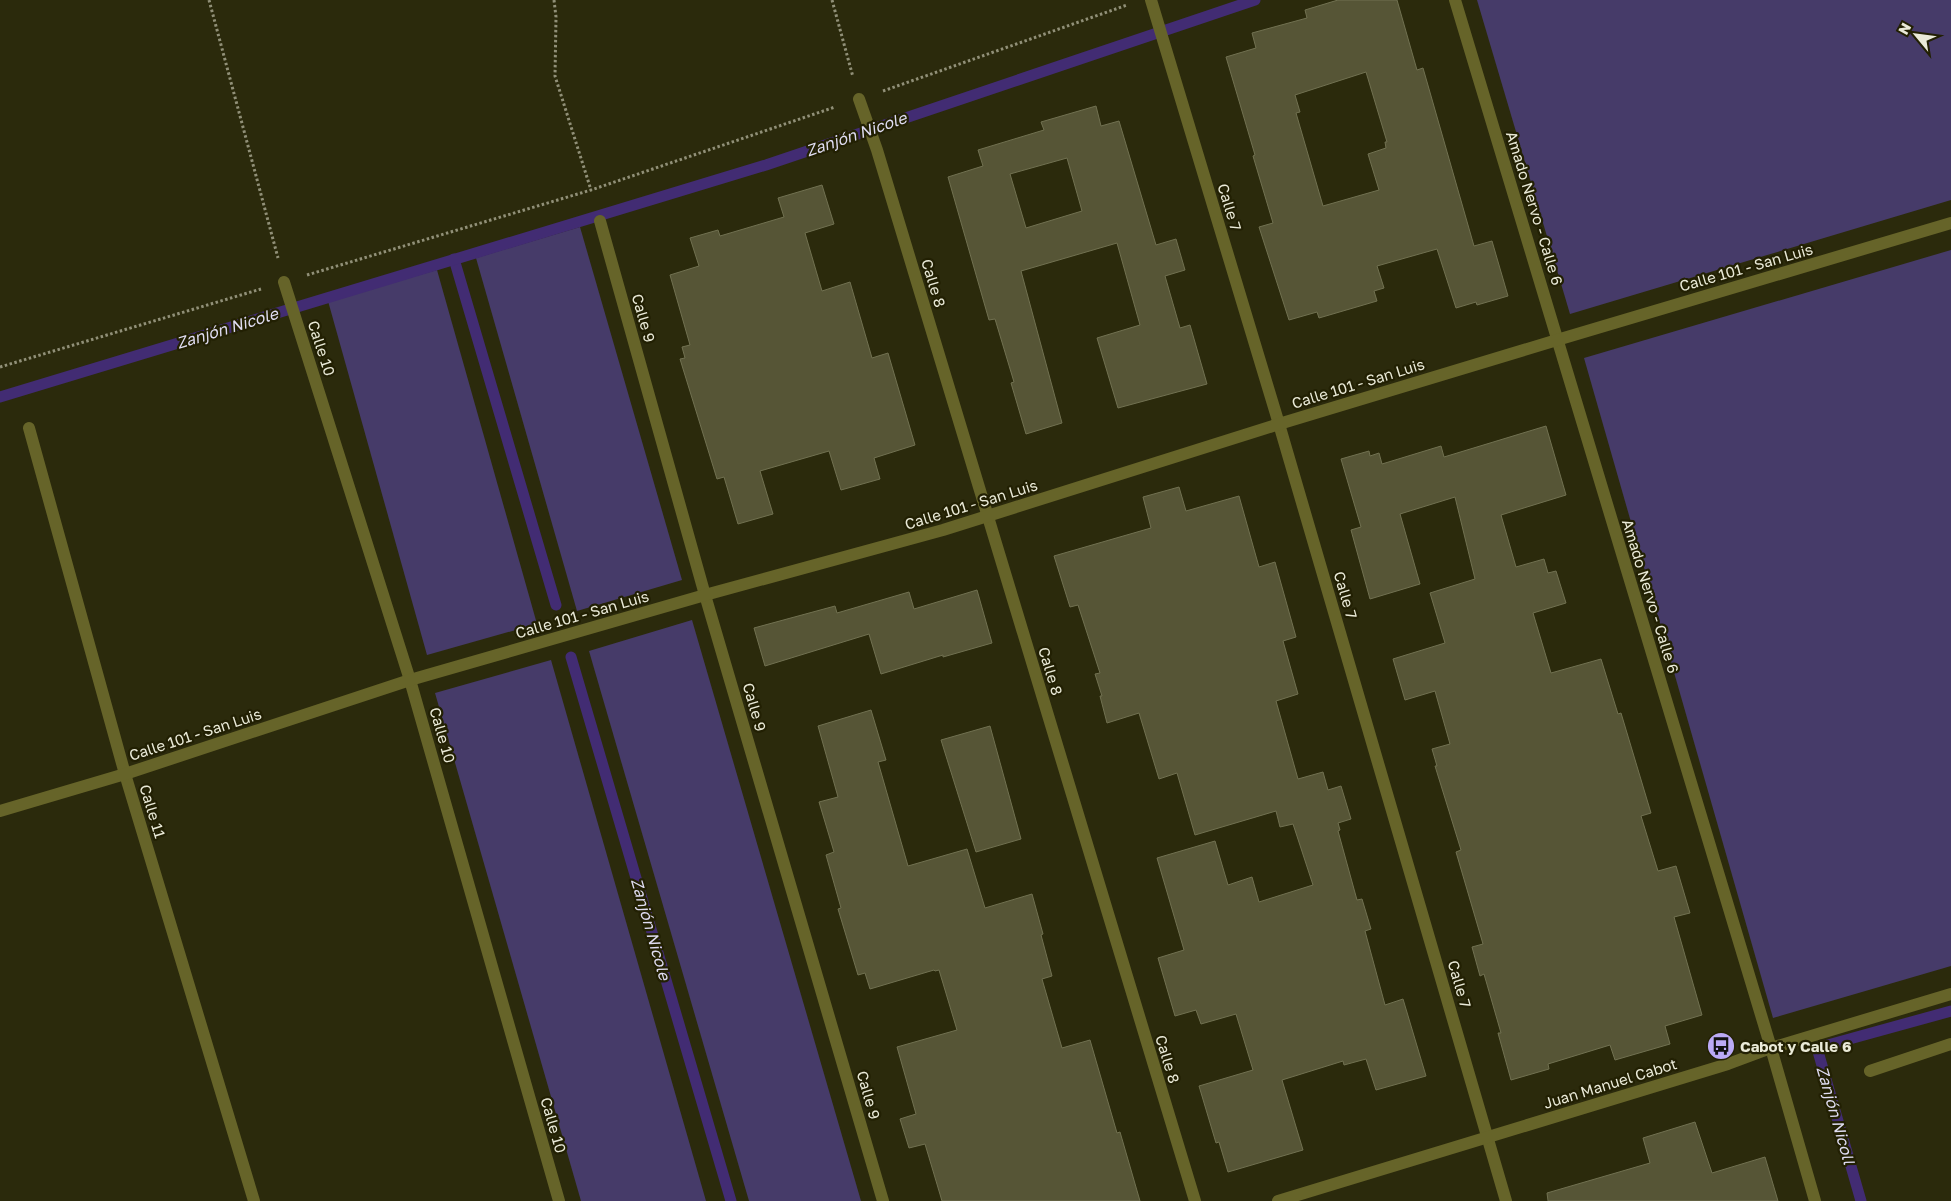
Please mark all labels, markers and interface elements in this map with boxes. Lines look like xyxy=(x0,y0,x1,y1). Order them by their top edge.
north arrow xyxy=(1891,10,1941,60)
text: N xyxy=(1894,20,1914,37)
water label: Zanjón Nicole xyxy=(803,107,911,161)
street label: Amado Nervo - Calle 6 xyxy=(1503,129,1567,287)
street label: Calle 7 xyxy=(1214,181,1246,233)
street label: Calle 101 - San Luis xyxy=(1677,239,1815,295)
street label: Calle 8 xyxy=(918,257,950,309)
street label: Calle 9 xyxy=(629,292,659,344)
water label: Zanjón Nicole xyxy=(174,303,282,353)
street label: Calle 10 xyxy=(305,318,339,378)
street label: Calle 101 - San Luis xyxy=(1289,354,1427,412)
street label: Calle 101 - San Luis xyxy=(902,475,1040,533)
street label: Amado Nervo - Calle 6 xyxy=(1619,517,1683,675)
street label: Calle 7 xyxy=(1331,569,1361,621)
street label: Calle 101 - San Luis xyxy=(513,586,651,642)
street label: Calle 8 xyxy=(1035,645,1067,697)
street label: Calle 9 xyxy=(740,681,770,733)
street label: Calle 101 - San Luis xyxy=(127,704,263,764)
street label: Calle 10 xyxy=(426,705,460,765)
street label: Calle 11 xyxy=(136,782,170,840)
water label: Zanjón Nicole xyxy=(627,876,676,984)
street label: Calle 7 xyxy=(1445,958,1475,1010)
bus stop icon: Cabot y Calle 6 xyxy=(1706,1031,1736,1061)
street label: Calle 8 xyxy=(1152,1033,1184,1085)
place label: Cabot y Calle 6 xyxy=(1740,1037,1851,1055)
street label: Juan Manuel Cabot xyxy=(1541,1054,1679,1112)
water label: Zanjón Nicoll xyxy=(1812,1064,1860,1167)
street label: Calle 9 xyxy=(854,1069,884,1121)
street label: Calle 10 xyxy=(537,1095,571,1155)

